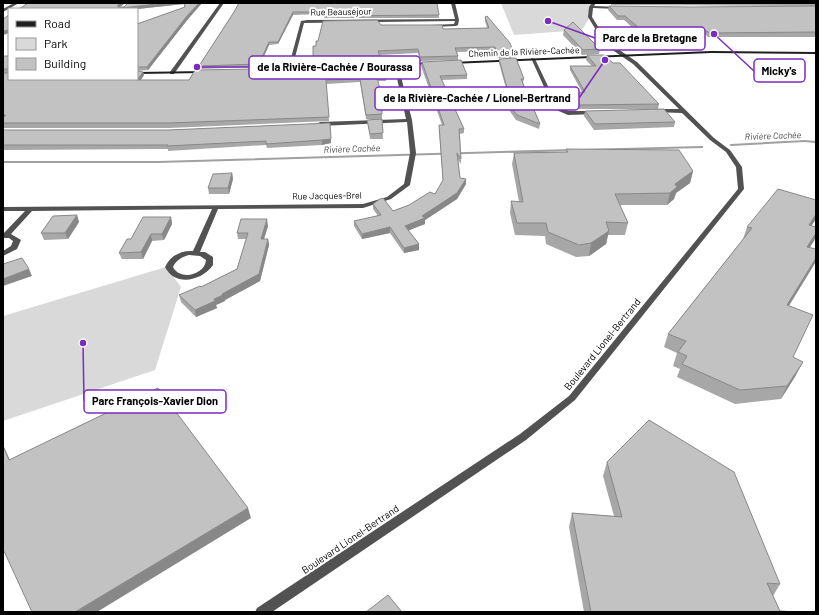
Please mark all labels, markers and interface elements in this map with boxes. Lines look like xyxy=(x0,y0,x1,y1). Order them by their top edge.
street label: Rue Beauséjour xyxy=(310,5,372,18)
legend xyxy=(8,8,138,80)
text: Road xyxy=(44,16,71,30)
callout: Parc de la Bretagne xyxy=(595,27,705,50)
text: Parc de la Bretagne xyxy=(603,31,697,44)
text: Park xyxy=(44,36,68,50)
street label: Chemin de la Rivière-Cachée xyxy=(468,44,580,59)
text: Building xyxy=(44,56,86,70)
callout: de la Rivière-Cachée / Bourassa xyxy=(249,56,420,79)
callout: Micky's xyxy=(754,59,805,82)
text: de la Rivière-Cachée / Bourassa xyxy=(257,60,413,73)
text: Micky's xyxy=(761,64,797,77)
callout: de la Rivière-Cachée / Lionel-Bertrand xyxy=(375,87,579,110)
text: de la Rivière-Cachée / Lionel-Bertrand xyxy=(383,91,571,104)
water label: Rivière Cachée xyxy=(745,129,802,142)
water label: Rivière Cachée xyxy=(324,142,381,155)
street label: Rue Jacques-Brel xyxy=(292,189,362,202)
street label: Boulevard Lionel-Bertrand xyxy=(561,296,643,392)
callout: Parc François-Xavier Dion xyxy=(84,390,226,413)
text: Parc François-Xavier Dion xyxy=(92,394,218,407)
street label: Boulevard Lionel-Bertrand xyxy=(299,502,401,576)

